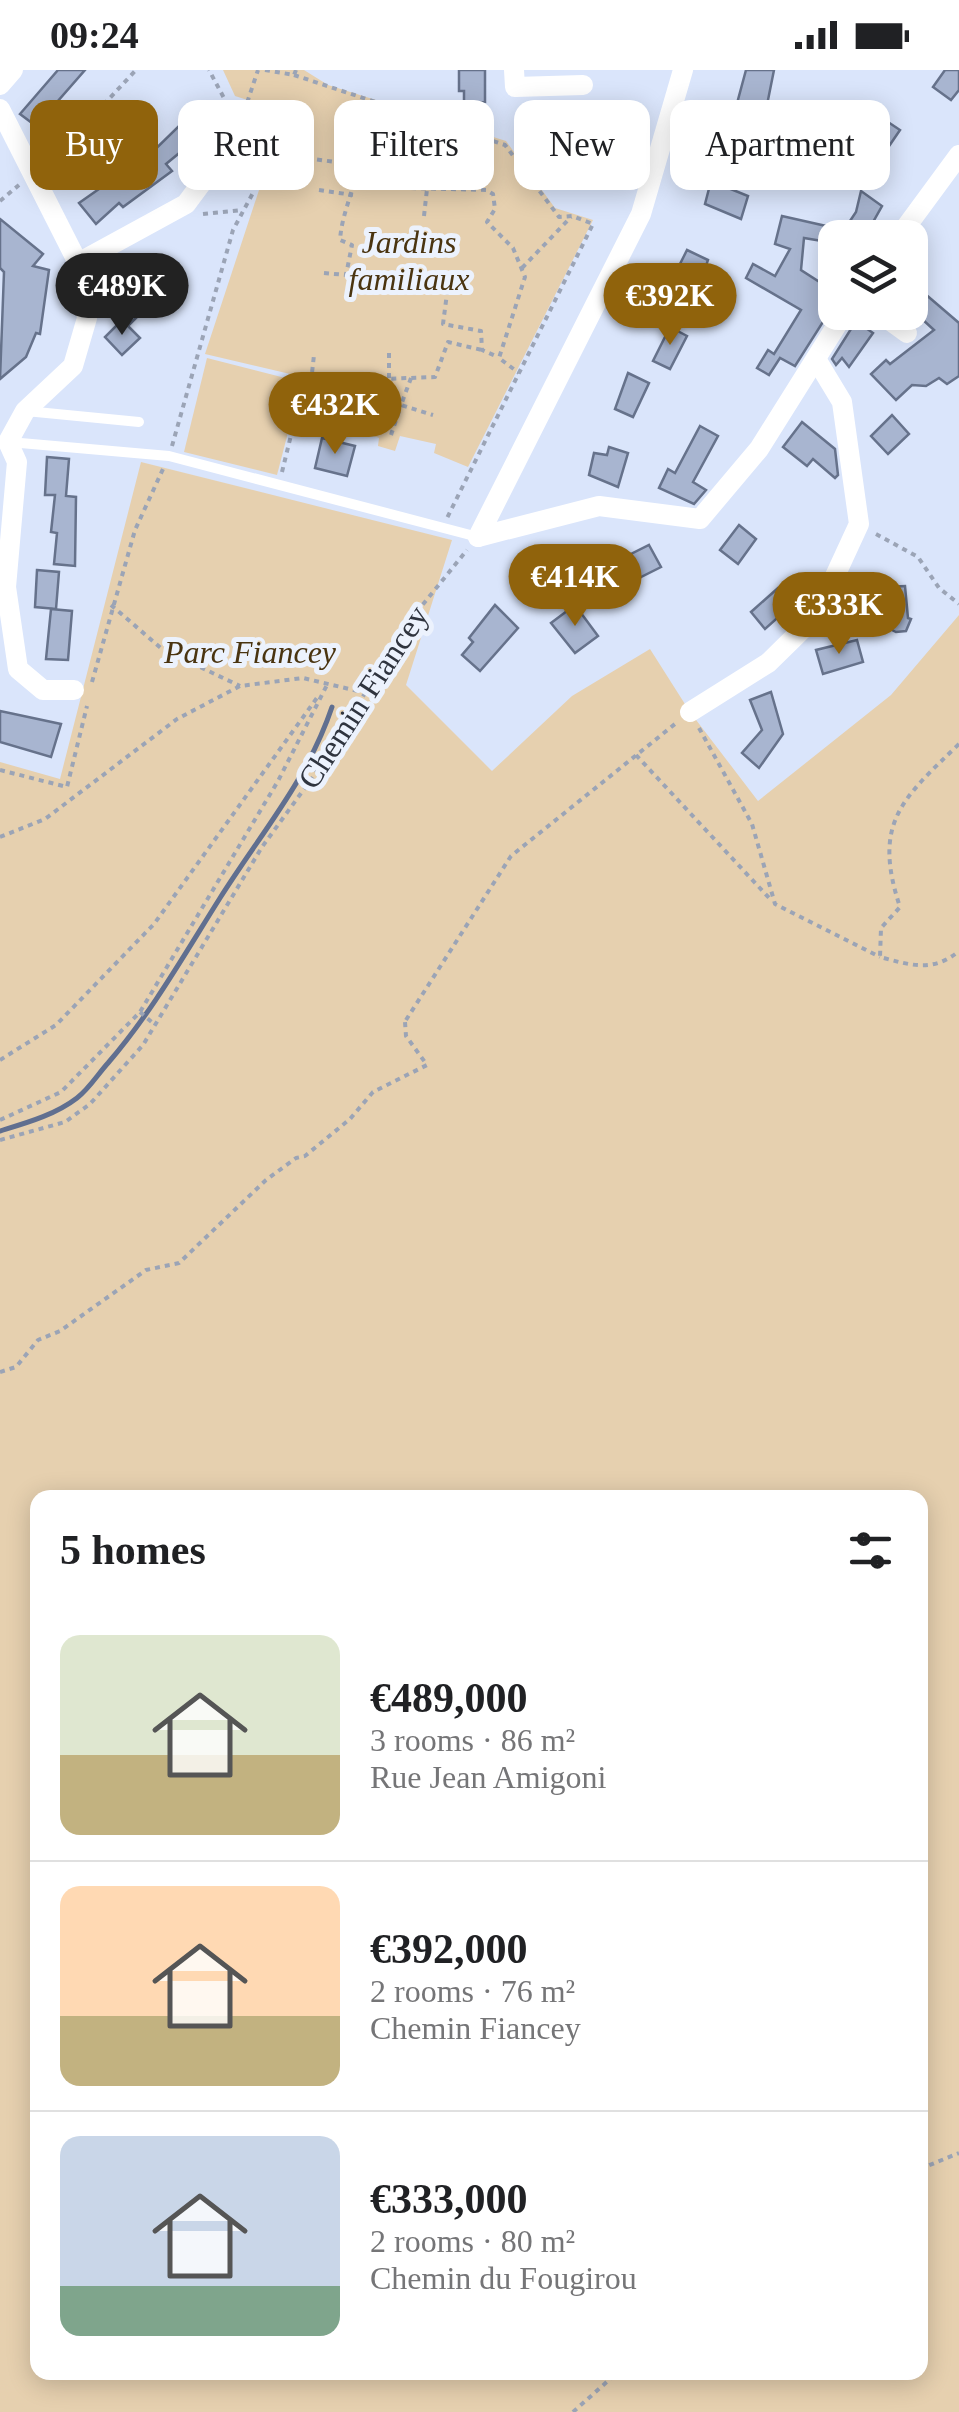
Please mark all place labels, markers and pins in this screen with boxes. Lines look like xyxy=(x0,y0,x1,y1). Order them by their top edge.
pin: €489K xyxy=(52,253,192,338)
pin: €392K xyxy=(600,263,740,348)
pin: €432K xyxy=(265,372,405,457)
pin: €414K xyxy=(505,544,645,629)
pin: €333K xyxy=(769,572,909,657)

